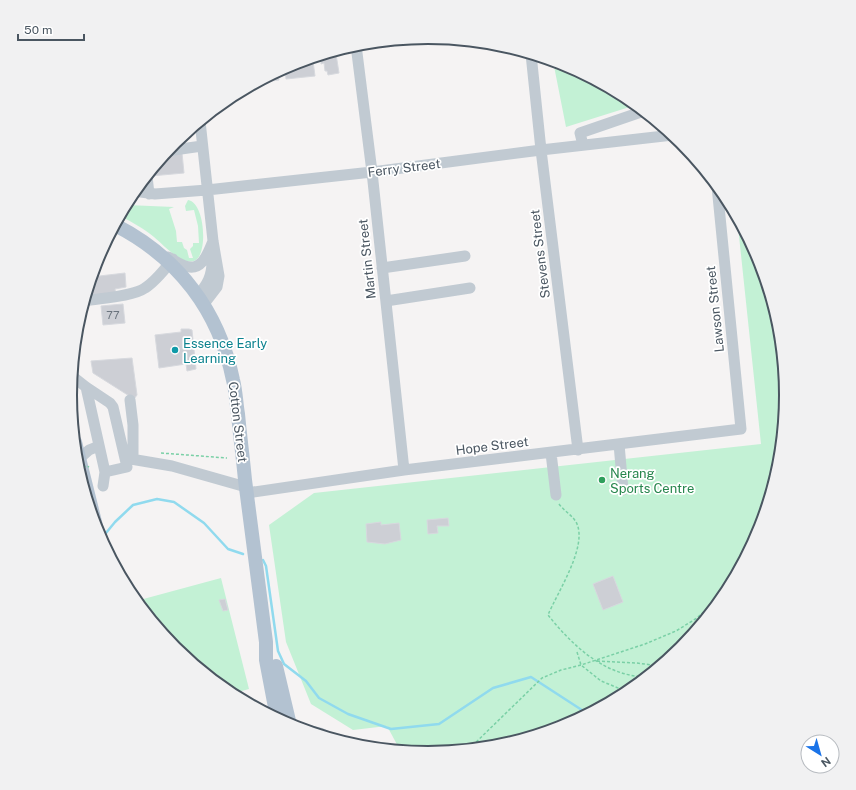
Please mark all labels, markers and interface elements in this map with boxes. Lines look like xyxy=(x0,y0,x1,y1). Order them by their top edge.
scale bar xyxy=(18,16,84,42)
text: 50 m xyxy=(24,23,52,37)
street label: Ferry Street xyxy=(367,156,441,180)
street label: Stevens Street xyxy=(527,209,553,299)
street label: Martin Street xyxy=(355,218,379,300)
street label: Lawson Street xyxy=(703,265,727,353)
house number: 77 xyxy=(106,309,120,321)
place label: Essence Early Learning xyxy=(183,336,267,366)
marker: Essence Early Learning xyxy=(170,345,180,355)
street label: Cotton Street xyxy=(226,381,250,463)
street label: Hope Street xyxy=(455,434,529,458)
place label: Nerang Sports Centre xyxy=(610,466,694,496)
marker: Nerang Sports Centre xyxy=(597,475,607,485)
north arrow xyxy=(800,734,840,774)
text: N xyxy=(819,755,833,769)

